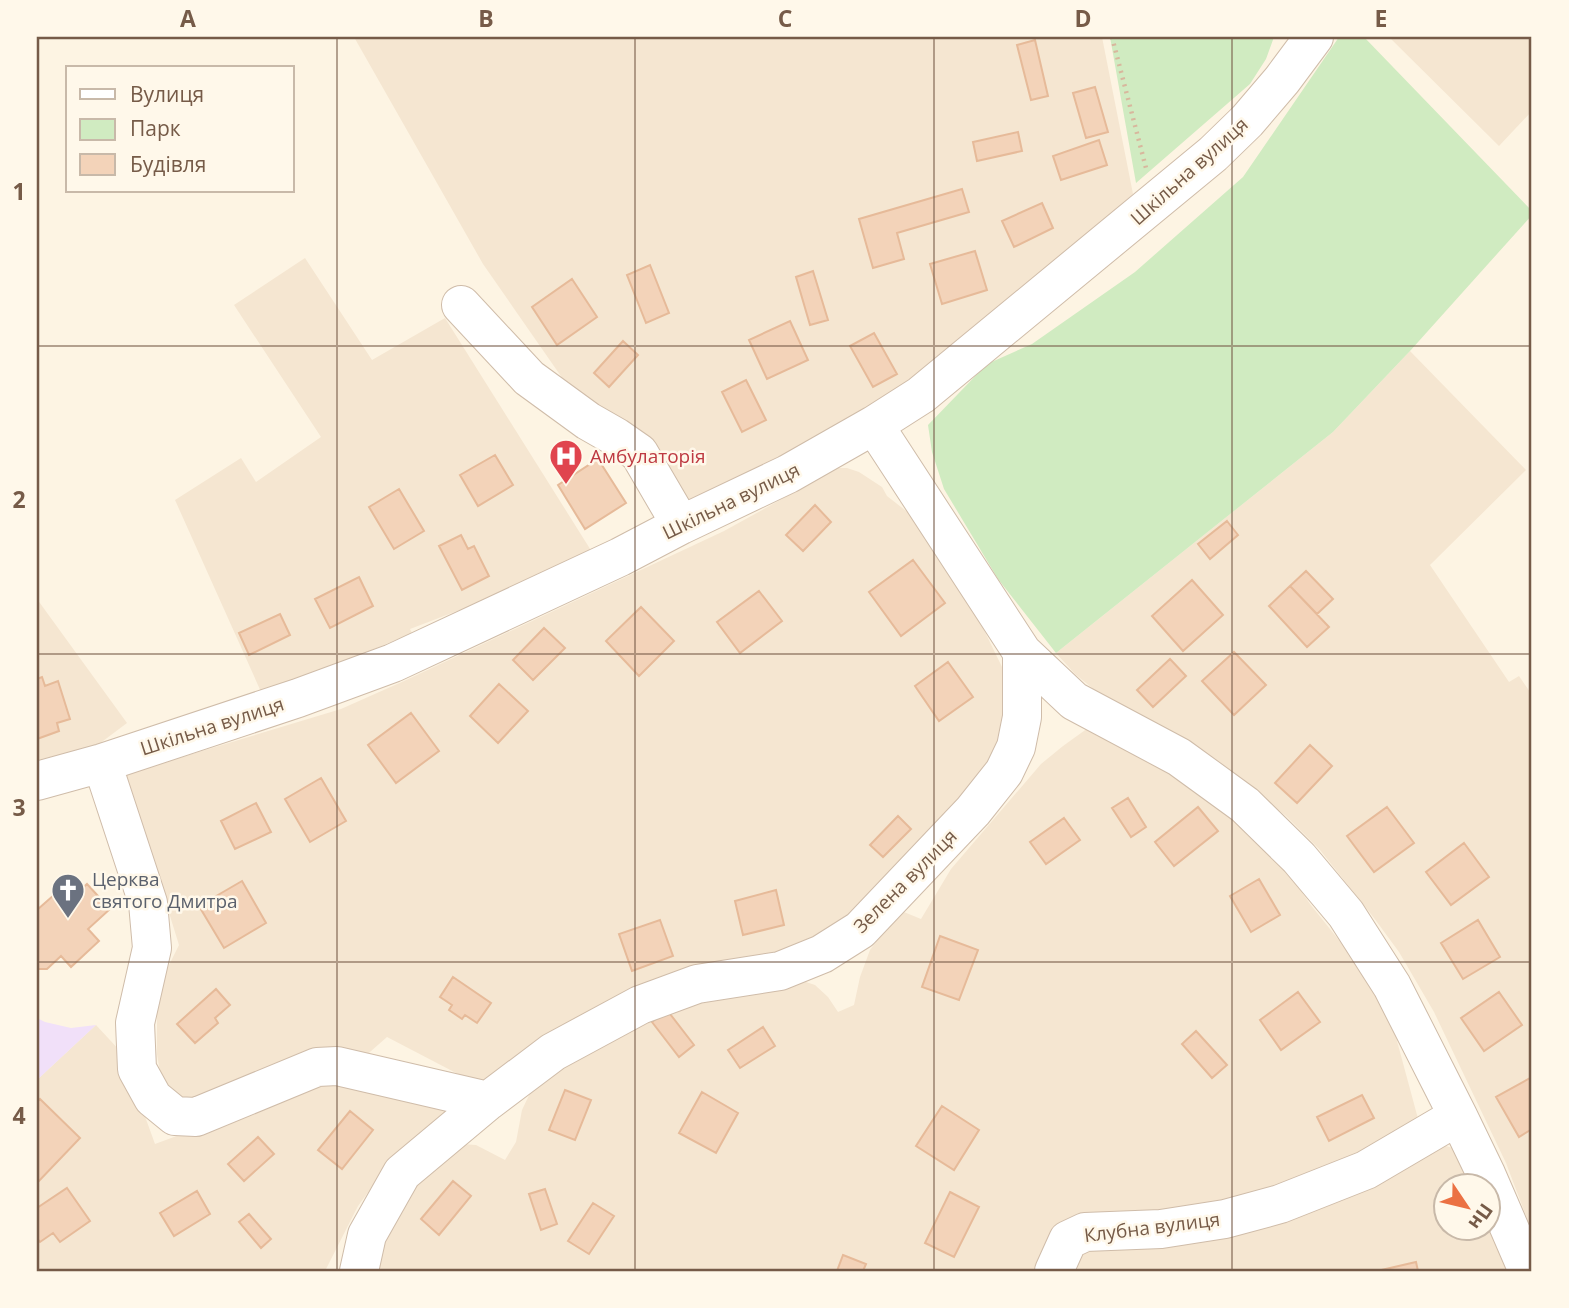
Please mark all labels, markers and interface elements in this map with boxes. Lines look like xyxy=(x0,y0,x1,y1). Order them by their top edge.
text: A xyxy=(180,2,196,34)
text: B xyxy=(478,2,494,34)
text: C xyxy=(778,2,792,34)
text: D xyxy=(1074,2,1092,34)
text: E xyxy=(1375,2,1387,34)
legend xyxy=(66,66,294,192)
text: Вулиця xyxy=(130,80,204,108)
street label: Шкільна вулиця xyxy=(1125,111,1253,231)
text: Парк xyxy=(130,114,181,142)
text: Будівля xyxy=(130,150,206,178)
text: 1 xyxy=(12,175,26,207)
hospital icon: Амбулаторія xyxy=(547,437,585,486)
place label: Амбулаторія xyxy=(590,443,706,469)
street label: Шкільна вулиця xyxy=(658,457,804,545)
text: 2 xyxy=(12,483,26,515)
street label: Шкільна вулиця xyxy=(137,691,287,761)
text: 3 xyxy=(12,791,26,823)
street label: Зелена вулиця xyxy=(848,824,962,938)
place label: Церква святого Дмитра xyxy=(92,866,238,914)
church icon: Церква святого Дмитра xyxy=(49,871,87,920)
text: 4 xyxy=(12,1099,26,1131)
north arrow xyxy=(1432,1172,1502,1242)
text: Пн xyxy=(1463,1198,1499,1235)
street label: Клубна вулиця xyxy=(1083,1206,1221,1248)

